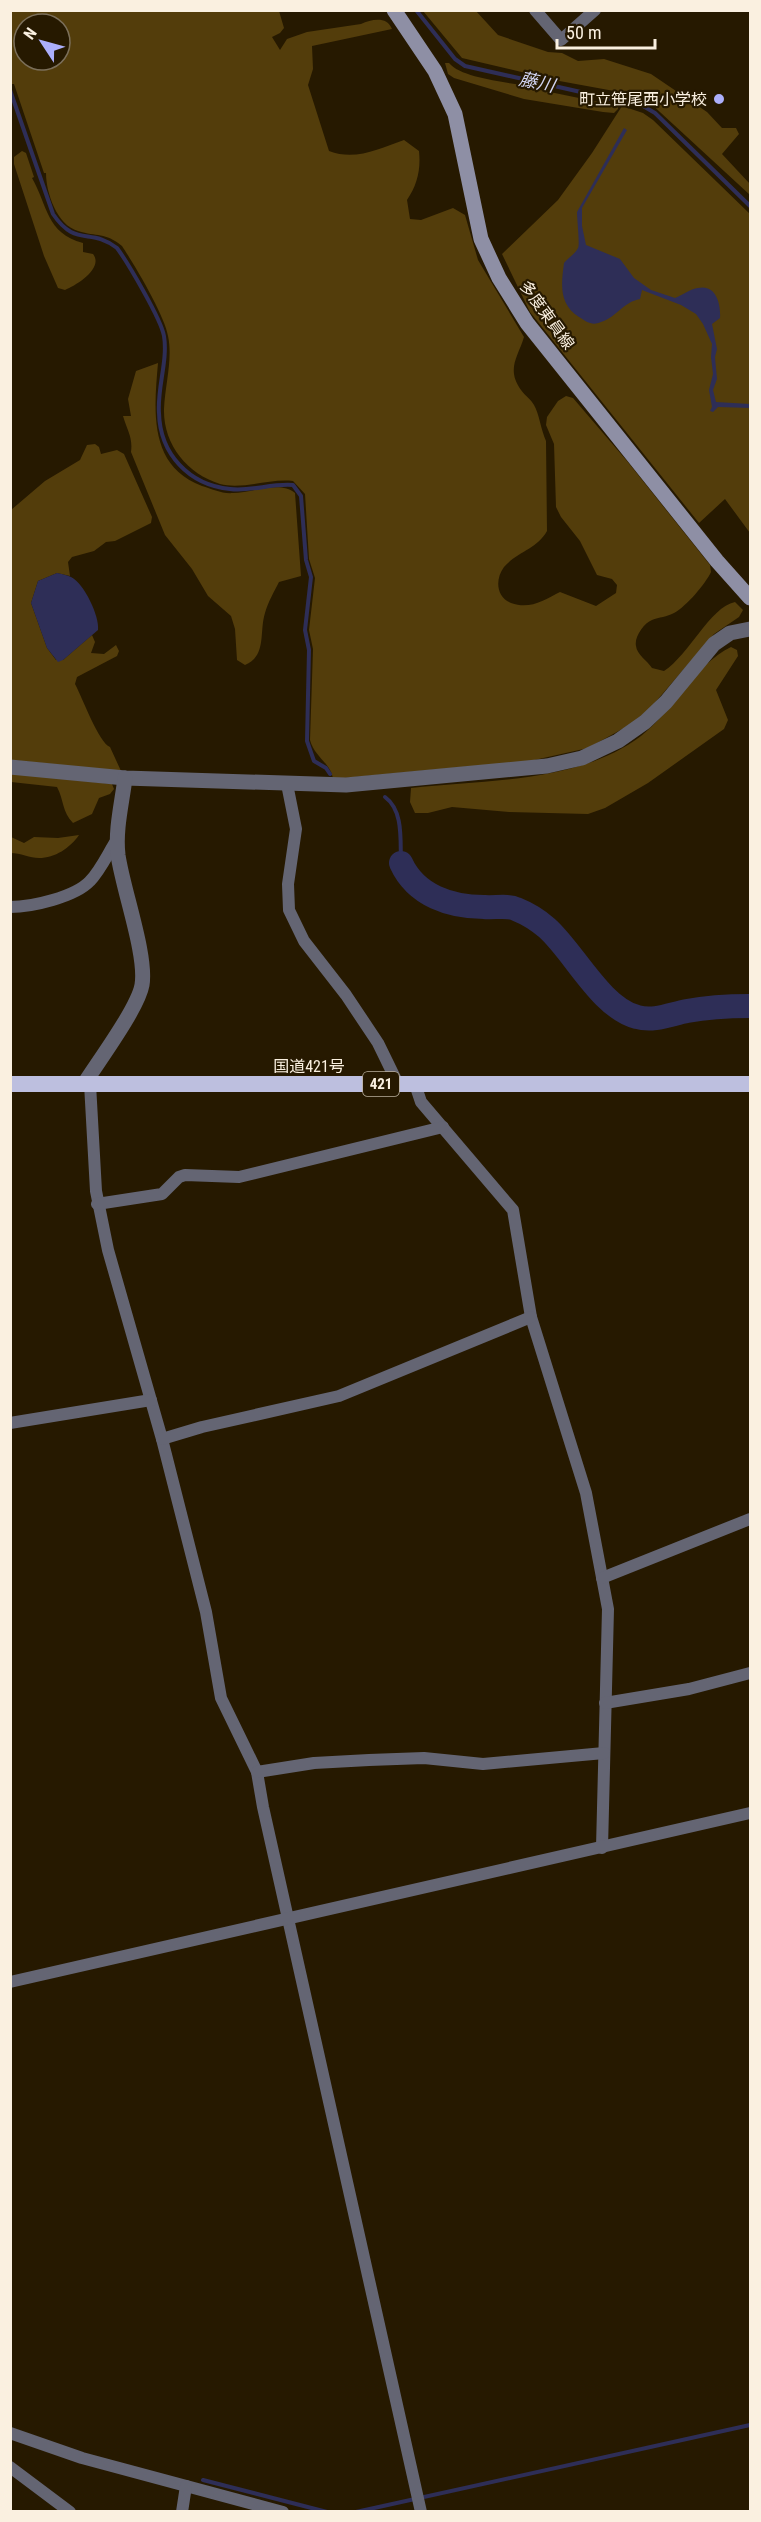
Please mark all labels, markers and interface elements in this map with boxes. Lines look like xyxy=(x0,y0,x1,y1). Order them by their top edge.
north arrow xyxy=(12,12,72,72)
scale bar xyxy=(557,12,654,50)
text: 50 m xyxy=(566,22,601,43)
text: N xyxy=(20,24,41,43)
water label: 藤川 xyxy=(517,68,559,96)
place label: 町立笹尾西小学校 xyxy=(579,90,707,109)
marker: 町立笹尾西小学校 xyxy=(712,92,726,106)
street label: 多度東員線 xyxy=(516,277,578,353)
street label: 国道421号 xyxy=(273,1057,345,1076)
road number: 421 xyxy=(363,1072,399,1096)

